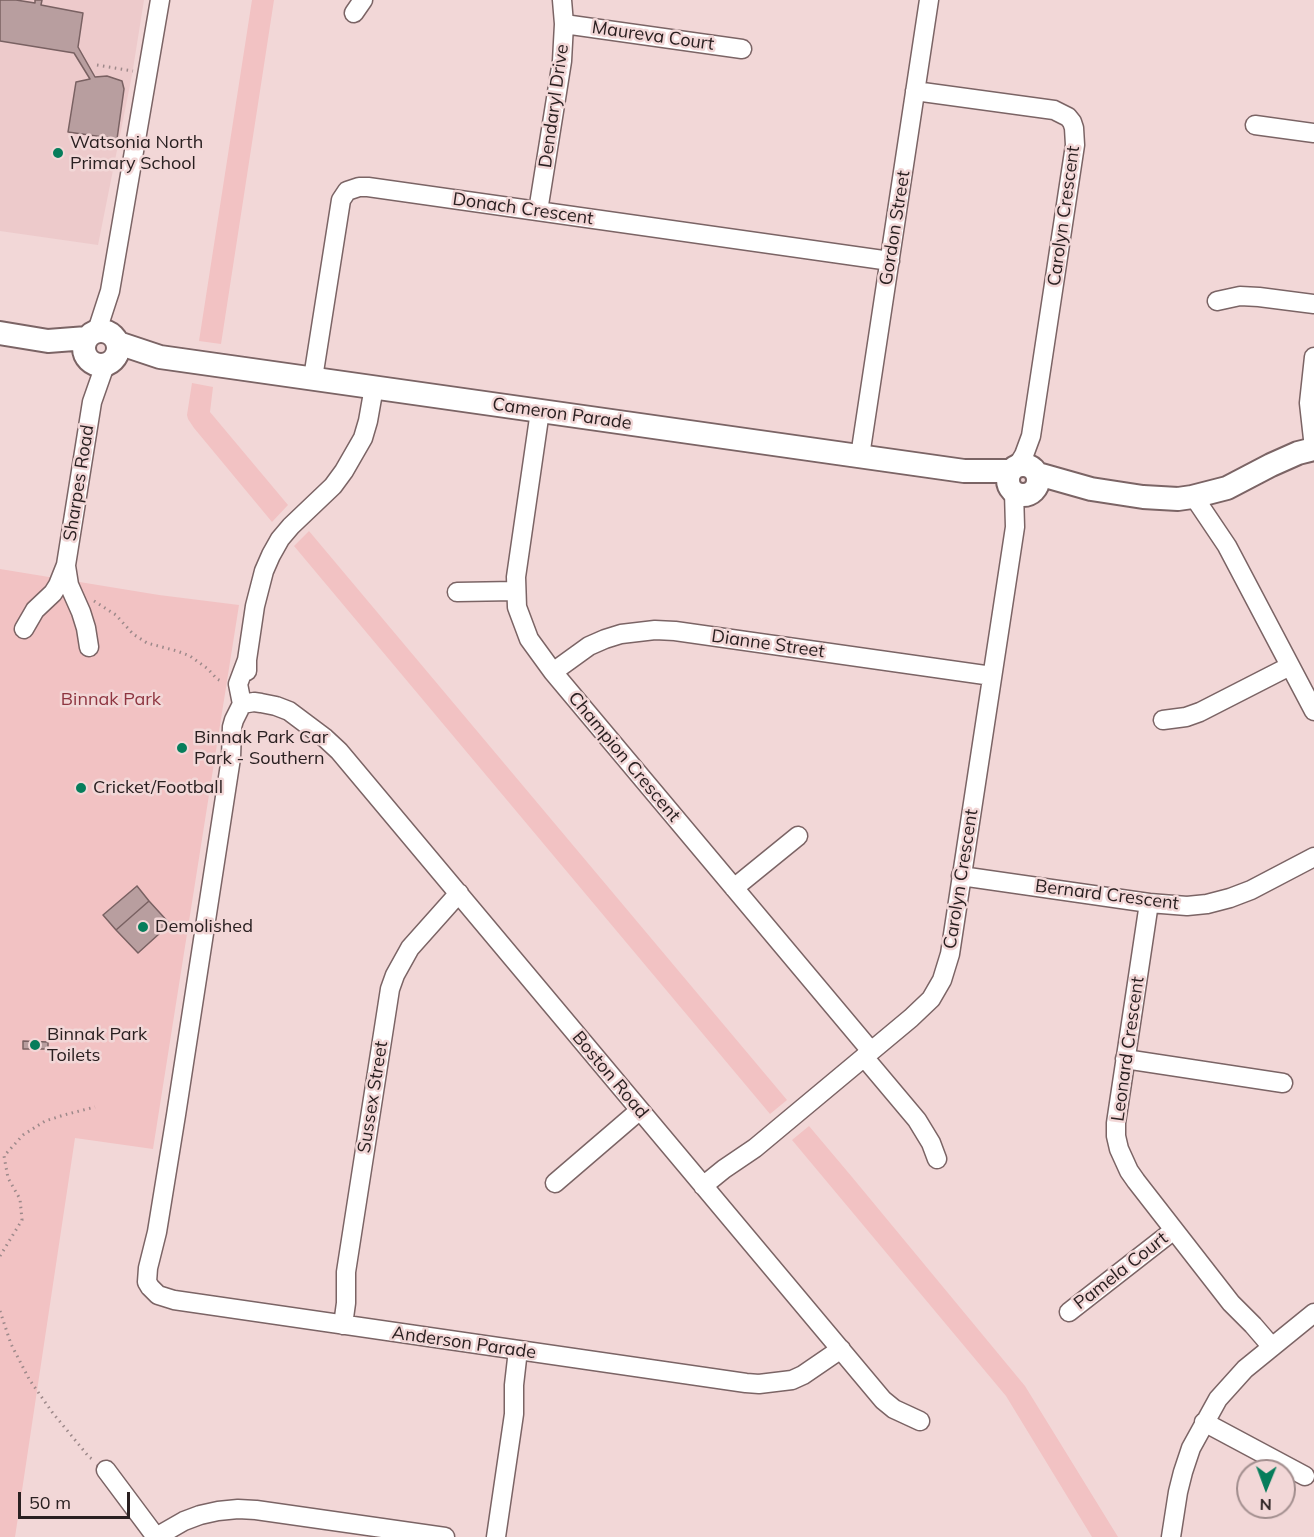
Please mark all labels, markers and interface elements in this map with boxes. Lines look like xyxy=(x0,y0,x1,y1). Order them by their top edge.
street label: Maureva Court xyxy=(590,17,716,55)
street label: Dendaryl Drive xyxy=(535,43,573,169)
place label: Watsonia North Primary School xyxy=(70,132,203,174)
street label: Carolyn Crescent xyxy=(1043,144,1085,288)
marker: Watsonia North Primary School xyxy=(51,146,65,160)
street label: Gordon Street xyxy=(875,169,915,287)
street label: Donach Crescent xyxy=(451,188,595,230)
street label: Cameron Parade xyxy=(491,394,633,434)
street label: Sharpes Road xyxy=(59,423,99,543)
street label: Dianne Street xyxy=(710,625,826,663)
street label: Champion Crescent xyxy=(563,688,685,826)
park label: Binnak Park xyxy=(61,689,161,711)
place label: Binnak Park Car Park - Southern xyxy=(194,727,328,770)
marker: Binnak Park Car Park - Southern xyxy=(175,741,189,755)
place label: Cricket/Football xyxy=(93,777,223,799)
marker: Cricket/Football xyxy=(74,781,88,795)
street label: Carolyn Crescent xyxy=(939,807,983,951)
street label: Bernard Crescent xyxy=(1034,875,1180,915)
place label: Demolished xyxy=(155,916,253,938)
marker: Demolished xyxy=(136,920,150,934)
street label: Leonard Crescent xyxy=(1107,975,1149,1123)
place label: Binnak Park Toilets xyxy=(47,1024,147,1066)
street label: Boston Road xyxy=(567,1027,653,1123)
marker: Binnak Park Toilets xyxy=(28,1038,42,1052)
street label: Sussex Street xyxy=(353,1039,393,1155)
street label: Pamela Court xyxy=(1070,1228,1172,1314)
street label: Anderson Parade xyxy=(391,1322,537,1364)
north arrow xyxy=(1236,1459,1296,1519)
scale bar xyxy=(21,1480,134,1518)
text: 50 m xyxy=(29,1491,71,1514)
text: N xyxy=(1260,1495,1272,1515)

